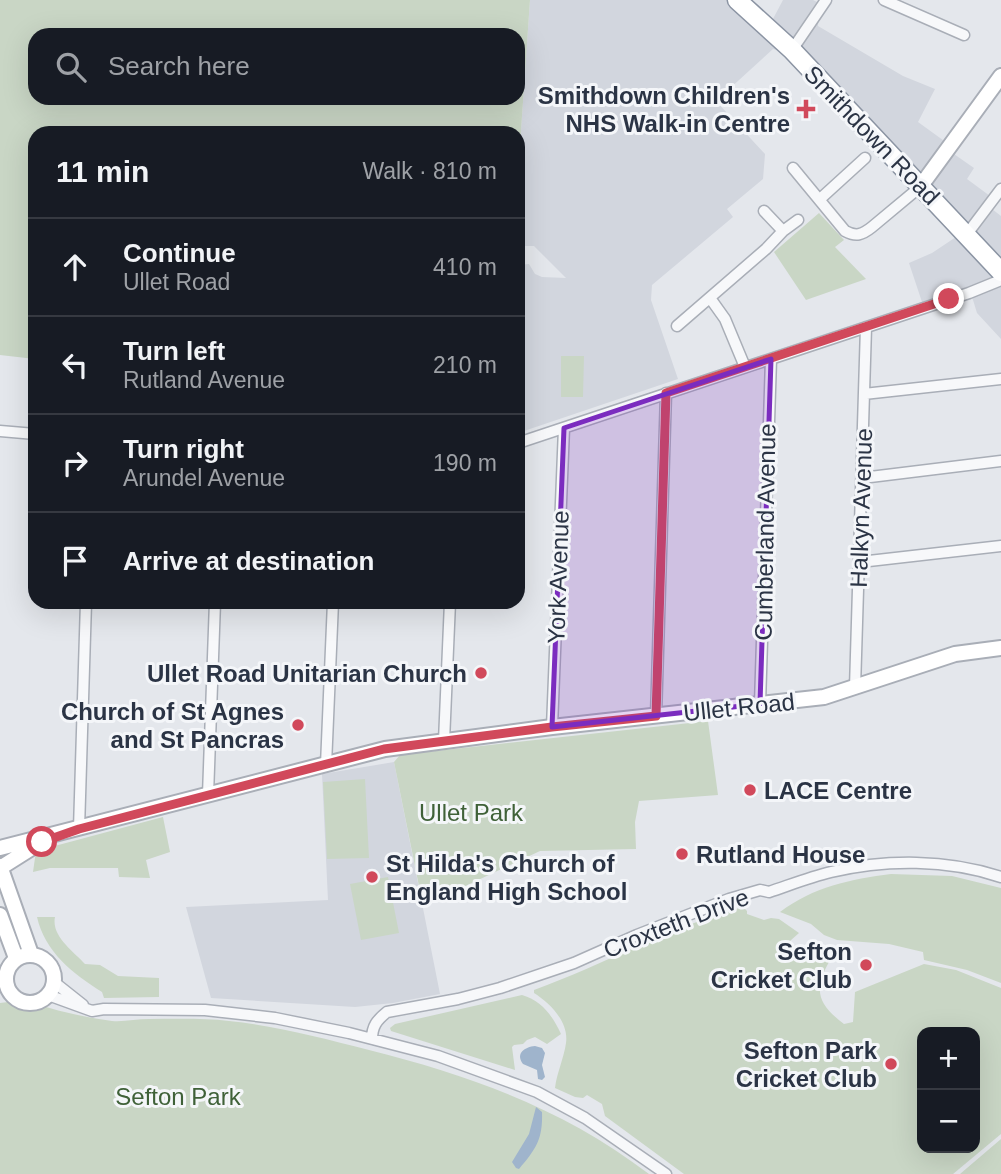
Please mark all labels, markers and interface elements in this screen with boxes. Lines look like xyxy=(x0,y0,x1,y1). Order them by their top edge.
search box xyxy=(28,28,525,105)
icon: search xyxy=(52,48,90,86)
text: Search here xyxy=(108,51,250,81)
street label: Smithdown Road xyxy=(799,60,945,210)
place label: Smithdown Children's NHS Walk-in Centre xyxy=(538,82,790,137)
marker: Smithdown Children's NHS Walk-in Centre xyxy=(796,99,816,119)
text: 11 min xyxy=(56,155,149,188)
text: Walk · 810 m xyxy=(362,158,497,184)
text: Continue xyxy=(123,238,236,268)
icon: ahead xyxy=(56,248,94,286)
text: 410 m xyxy=(433,254,497,280)
text: Ullet Road xyxy=(123,269,230,295)
route end xyxy=(933,283,964,314)
text: Turn left xyxy=(123,336,225,366)
icon: left xyxy=(56,346,94,384)
text: 210 m xyxy=(433,352,497,378)
text: Rutland Avenue xyxy=(123,367,285,393)
street label: Cumberland Avenue xyxy=(750,423,780,641)
street label: Halkyn Avenue xyxy=(845,428,877,588)
text: Turn right xyxy=(123,434,244,464)
icon: right xyxy=(56,444,94,482)
text: 190 m xyxy=(433,450,497,476)
text: Arundel Avenue xyxy=(123,465,285,491)
street label: York Avenue xyxy=(542,510,574,644)
icon: arrive xyxy=(56,542,94,580)
text: Arrive at destination xyxy=(123,546,374,576)
place label: Ullet Road Unitarian Church xyxy=(147,660,467,687)
marker: Ullet Road Unitarian Church xyxy=(473,665,489,681)
street label: Ullet Road xyxy=(682,688,796,726)
place label: Church of St Agnes and St Pancras xyxy=(61,698,284,753)
marker: Church of St Agnes and St Pancras xyxy=(290,717,306,733)
place label: LACE Centre xyxy=(764,777,912,804)
marker: LACE Centre xyxy=(742,782,758,798)
park label: Ullet Park xyxy=(419,799,524,826)
route start xyxy=(26,826,57,857)
place label: Rutland House xyxy=(696,841,865,868)
marker: Rutland House xyxy=(674,846,690,862)
place label: St Hilda's Church of England High School xyxy=(386,850,627,905)
marker: St Hilda's Church of England High School xyxy=(364,869,380,885)
street label: Croxteth Drive xyxy=(600,883,752,963)
place label: Sefton Cricket Club xyxy=(711,938,852,993)
marker: Sefton Cricket Club xyxy=(858,957,874,973)
map controls xyxy=(917,1027,980,1153)
button: + xyxy=(917,1027,980,1090)
place label: Sefton Park Cricket Club xyxy=(736,1037,878,1092)
marker: Sefton Park Cricket Club xyxy=(883,1056,899,1072)
park label: Sefton Park xyxy=(115,1083,242,1110)
button: − xyxy=(917,1090,980,1153)

